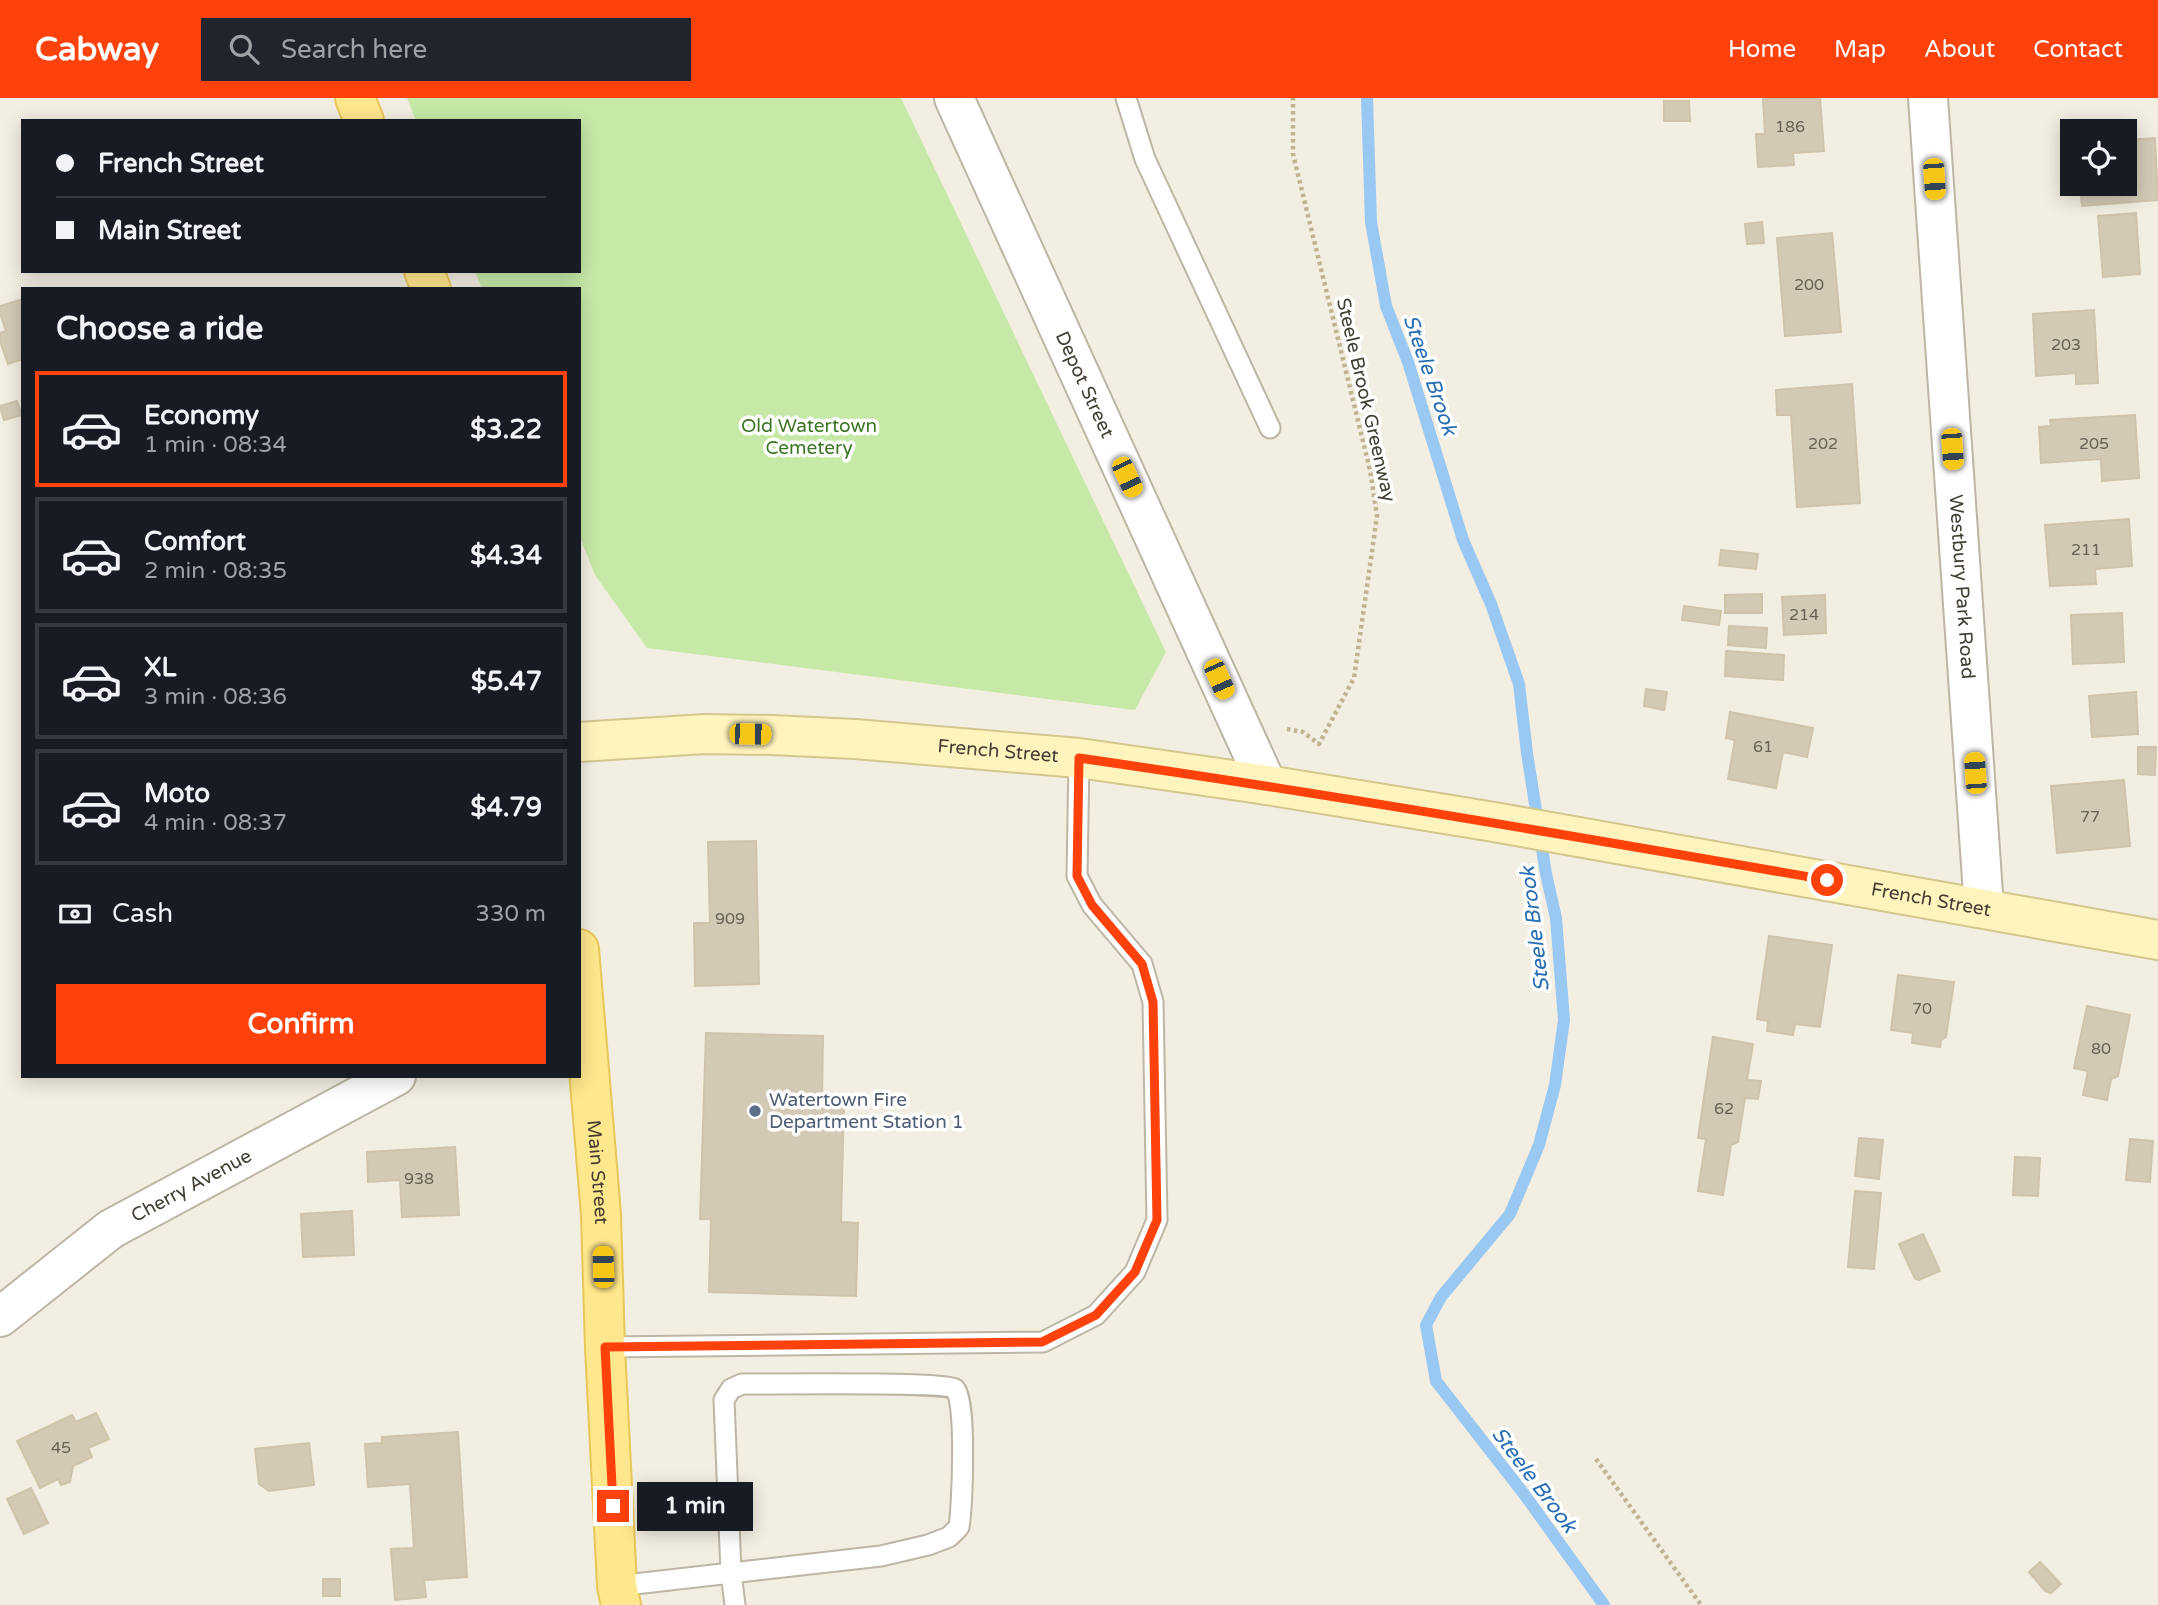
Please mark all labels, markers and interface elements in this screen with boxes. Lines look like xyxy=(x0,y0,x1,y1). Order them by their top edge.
search box xyxy=(201,18,691,81)
text: Cabway xyxy=(35,30,159,69)
icon: search xyxy=(225,30,263,68)
text: Search here xyxy=(281,34,427,65)
text: Home xyxy=(1728,35,1796,64)
text: Map xyxy=(1834,35,1886,64)
text: About xyxy=(1924,35,1995,64)
text: Contact xyxy=(2033,35,2123,64)
house number: 186 xyxy=(1775,117,1805,137)
map controls xyxy=(2060,119,2137,196)
button: locate xyxy=(2060,119,2137,196)
text: French Street xyxy=(98,148,264,179)
car xyxy=(1923,157,1946,201)
text: Main Street xyxy=(98,215,241,246)
house number: 200 xyxy=(1794,275,1824,295)
street label: Steele Brook Greenway xyxy=(1332,296,1400,504)
text: Choose a ride xyxy=(56,310,263,348)
water label: Steele Brook xyxy=(1398,311,1463,440)
street label: Depot Street xyxy=(1051,328,1118,441)
house number: 203 xyxy=(2051,335,2081,355)
icon: car xyxy=(60,398,123,461)
text: Economy xyxy=(144,400,259,431)
text: $3.22 xyxy=(470,414,542,445)
park label: Old Watertown Cemetery xyxy=(741,415,877,459)
car xyxy=(1941,427,1964,471)
text: 1 min · 08:34 xyxy=(144,431,287,459)
house number: 202 xyxy=(1808,434,1838,454)
house number: 205 xyxy=(2079,434,2109,454)
car xyxy=(1109,454,1146,500)
street label: Westbury Park Road xyxy=(1944,494,1979,680)
icon: car xyxy=(60,524,123,587)
text: Comfort xyxy=(144,526,246,557)
text: $4.34 xyxy=(470,540,542,571)
house number: 211 xyxy=(2071,540,2101,560)
text: 2 min · 08:35 xyxy=(144,557,287,585)
house number: 214 xyxy=(1789,605,1819,625)
icon: car xyxy=(60,650,123,713)
text: XL xyxy=(144,652,176,683)
car xyxy=(1201,656,1238,702)
text: $5.47 xyxy=(471,666,542,697)
text: 3 min · 08:36 xyxy=(144,683,287,711)
car xyxy=(729,723,772,745)
street label: French Street xyxy=(937,735,1060,767)
house number: 61 xyxy=(1753,737,1773,757)
car xyxy=(1964,751,1987,795)
icon: car xyxy=(60,776,123,839)
text: Moto xyxy=(144,778,210,809)
text: $4.79 xyxy=(470,792,542,823)
house number: 77 xyxy=(2080,807,2100,827)
text: 4 min · 08:37 xyxy=(144,809,287,837)
water label: Steele Brook xyxy=(1515,863,1555,993)
route start xyxy=(1811,864,1843,896)
street label: French Street xyxy=(1869,878,1993,921)
icon: cash xyxy=(56,895,94,933)
text: Cash xyxy=(112,898,173,929)
text: 330 m xyxy=(476,900,546,928)
house number: 909 xyxy=(715,909,745,929)
button: Confirm xyxy=(56,984,546,1064)
house number: 70 xyxy=(1912,999,1932,1019)
house number: 80 xyxy=(2091,1039,2111,1059)
place label: Watertown Fire Department Station 1 xyxy=(769,1089,964,1133)
house number: 62 xyxy=(1714,1099,1734,1119)
marker: Watertown Fire Department Station 1 xyxy=(747,1103,763,1119)
street label: Main Street xyxy=(582,1119,612,1225)
street label: Cherry Avenue xyxy=(128,1145,255,1227)
house number: 938 xyxy=(404,1169,434,1189)
car xyxy=(592,1246,615,1288)
water label: Steele Brook xyxy=(1486,1422,1583,1539)
house number: 45 xyxy=(51,1438,71,1458)
callout: 1 min xyxy=(638,1482,753,1530)
route end xyxy=(597,1490,629,1522)
text: 1 min xyxy=(664,1492,726,1520)

